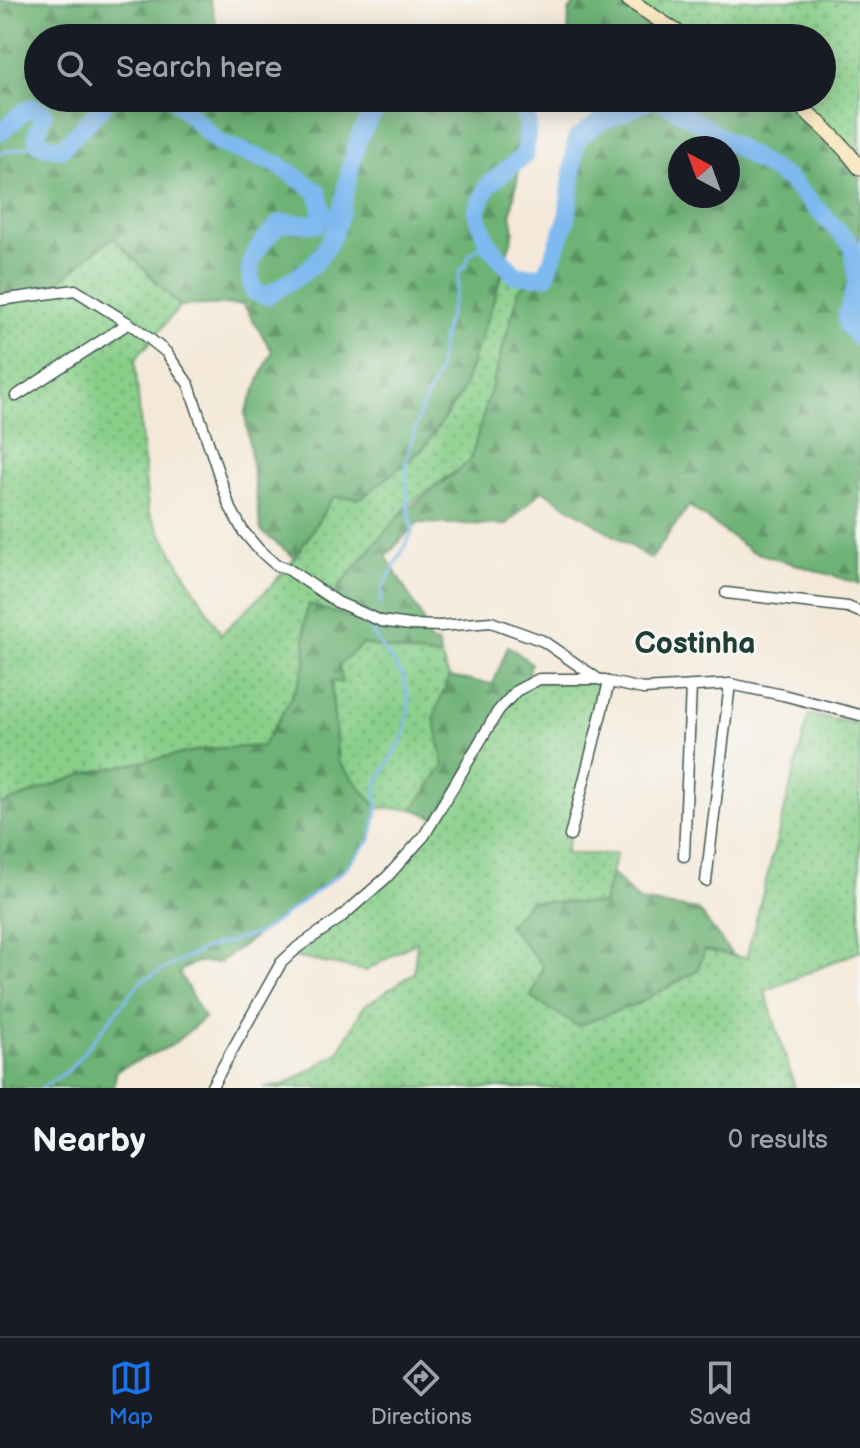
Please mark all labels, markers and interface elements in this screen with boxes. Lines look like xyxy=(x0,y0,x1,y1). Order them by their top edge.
search box xyxy=(24,24,836,112)
icon: search xyxy=(52,46,96,90)
text: Search here xyxy=(116,50,282,86)
north arrow xyxy=(668,136,740,208)
district label: Costinha xyxy=(635,626,755,662)
text: Nearby xyxy=(32,1120,146,1161)
text: 0 results xyxy=(728,1125,828,1156)
tab: Map xyxy=(109,1356,153,1431)
tab: Directions xyxy=(371,1356,472,1431)
tab: Saved xyxy=(689,1356,751,1431)

